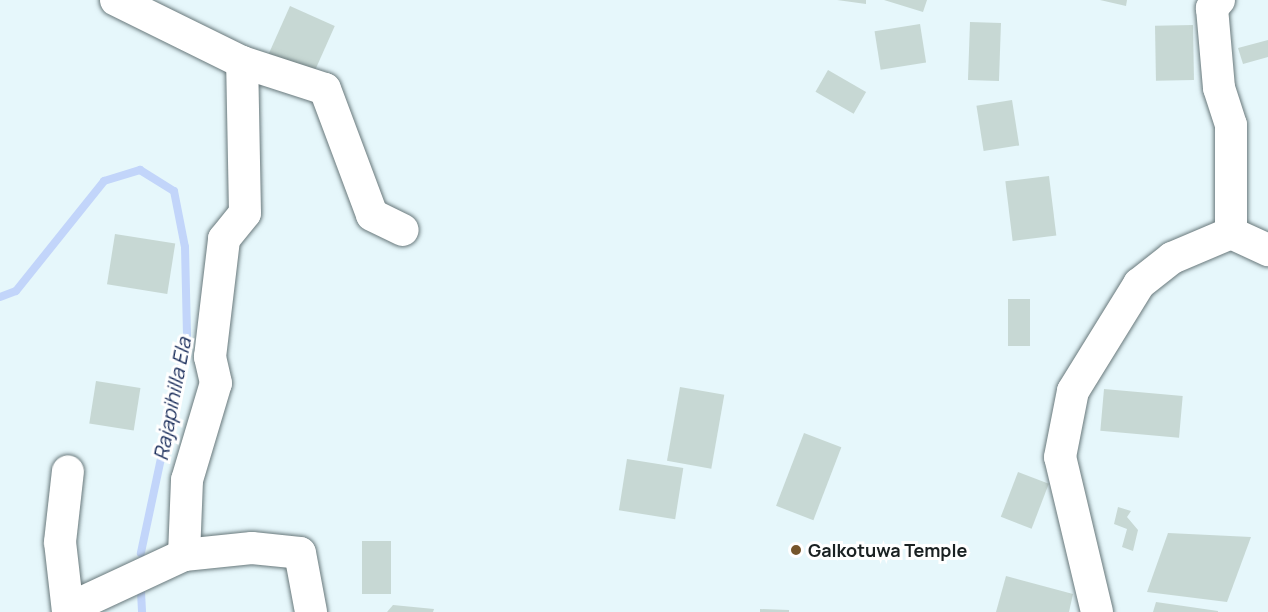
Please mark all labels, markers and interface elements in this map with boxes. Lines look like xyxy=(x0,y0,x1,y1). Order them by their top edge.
water label: Rajapihilla Ela xyxy=(148,336,196,462)
place label: Galkotuwa Temple xyxy=(808,539,967,561)
marker: Galkotuwa Temple xyxy=(789,543,803,557)

